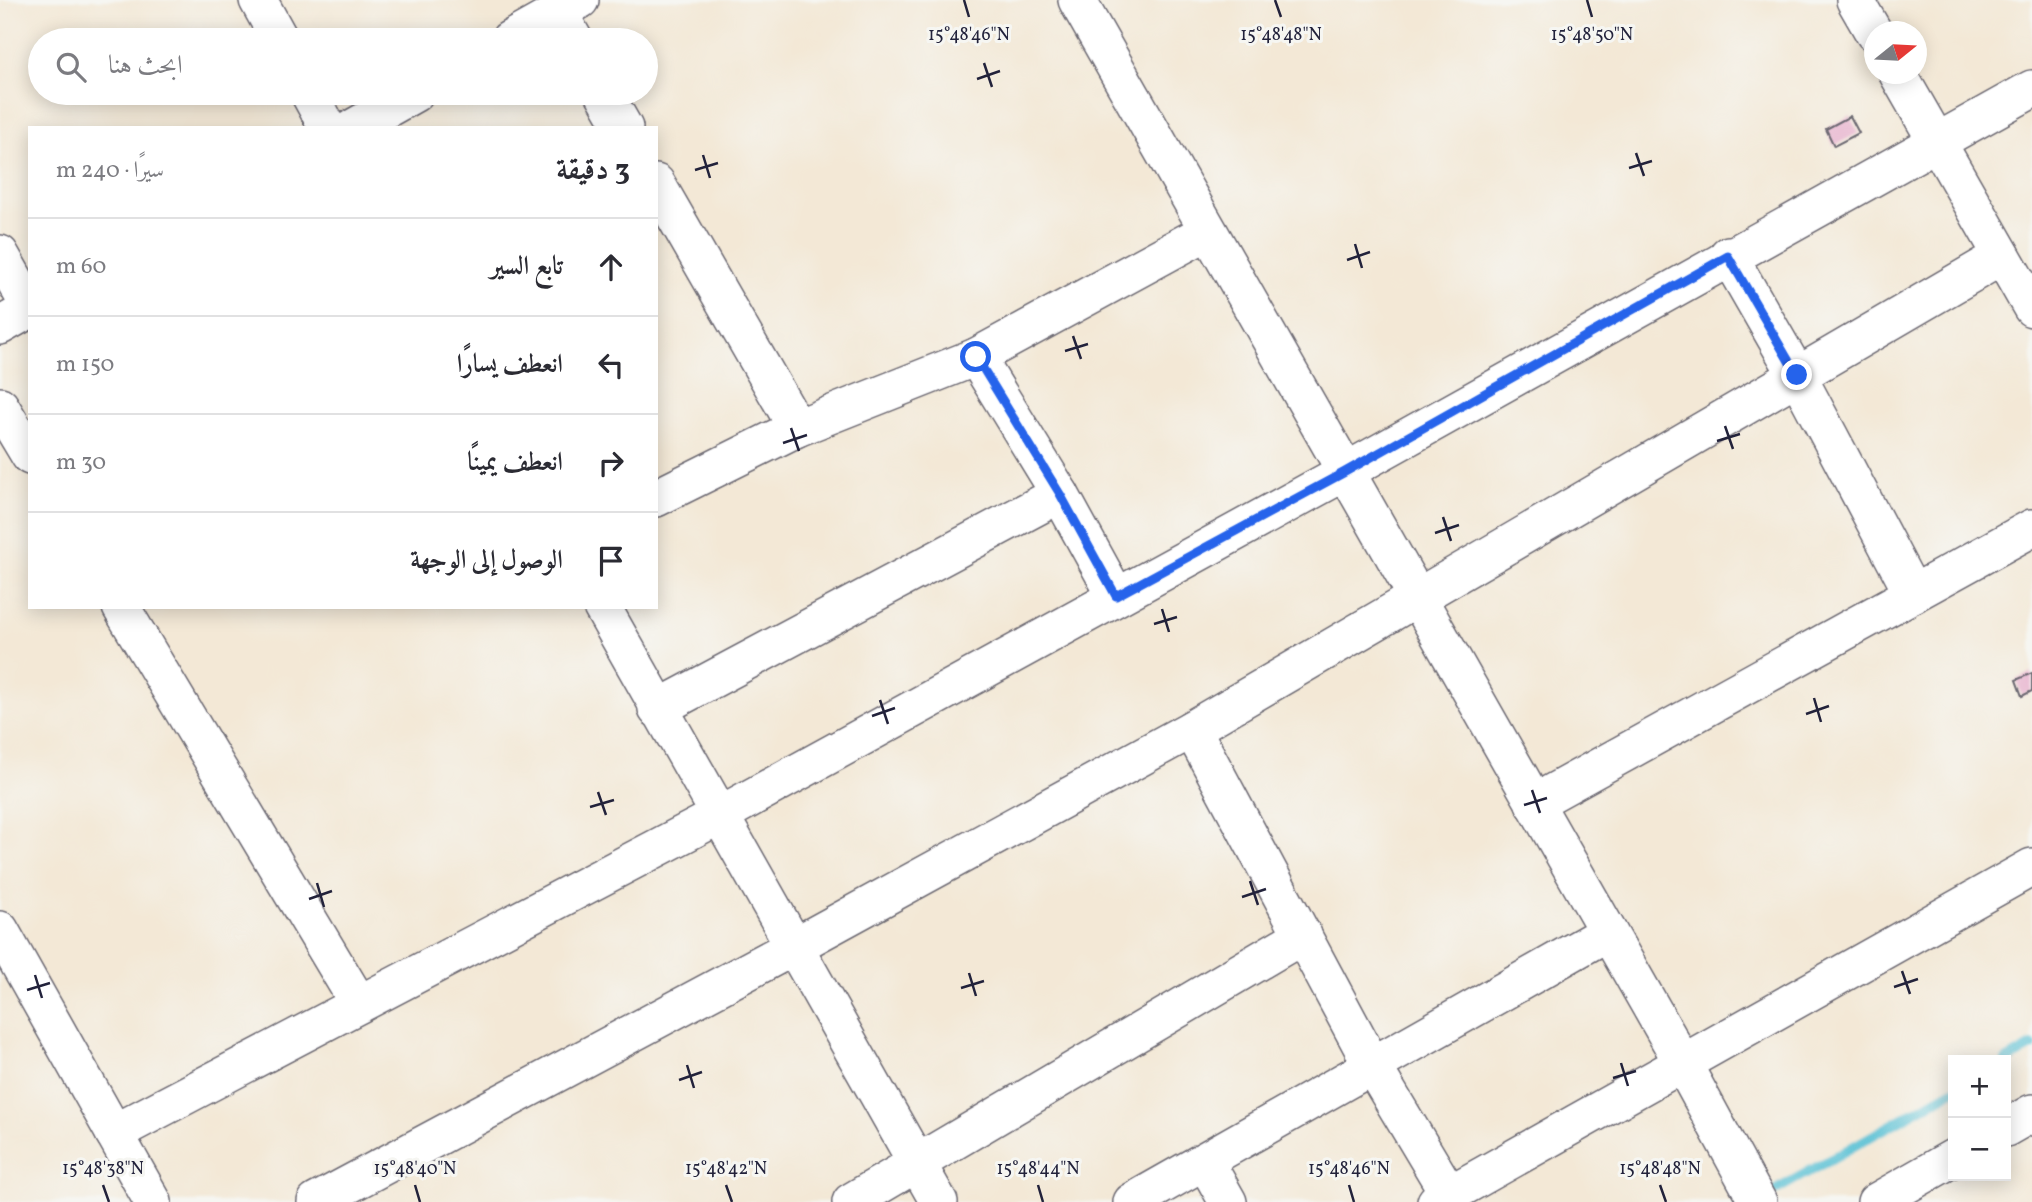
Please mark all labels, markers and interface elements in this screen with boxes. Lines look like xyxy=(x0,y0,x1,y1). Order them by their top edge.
north arrow xyxy=(1864,21,1927,84)
text: 15°48'46"N xyxy=(928,23,1010,48)
text: 15°48'48"N xyxy=(1240,23,1322,48)
text: 15°48'50"N xyxy=(1551,23,1633,48)
search box xyxy=(28,28,658,105)
icon: search xyxy=(52,48,90,86)
text: ابحث هنا xyxy=(108,48,183,84)
text: 3 دقيقة xyxy=(556,150,630,192)
text: سيرًا · 240 m xyxy=(56,155,164,187)
icon: ahead xyxy=(592,248,630,286)
text: تابع السير xyxy=(490,249,563,285)
text: 60 m xyxy=(56,251,106,283)
route start xyxy=(960,341,991,372)
icon: left xyxy=(592,346,630,384)
text: انعطف يسارًا xyxy=(457,347,563,383)
text: 150 m xyxy=(56,349,114,381)
route end xyxy=(1781,359,1812,390)
icon: right xyxy=(592,444,630,482)
text: انعطف يمينًا xyxy=(467,445,563,481)
text: 30 m xyxy=(56,447,106,479)
icon: arrive xyxy=(592,542,630,580)
text: الوصول إلى الوجهة xyxy=(410,543,563,579)
map controls xyxy=(1948,1055,2011,1181)
button: + xyxy=(1948,1055,2011,1118)
button: − xyxy=(1948,1118,2011,1181)
text: 15°48'38"N xyxy=(62,1157,144,1182)
text: 15°48'40"N xyxy=(374,1157,456,1182)
text: 15°48'42"N xyxy=(685,1157,767,1182)
text: 15°48'44"N xyxy=(996,1157,1080,1182)
text: 15°48'46"N xyxy=(1308,1157,1390,1182)
text: 15°48'48"N xyxy=(1619,1157,1701,1182)

